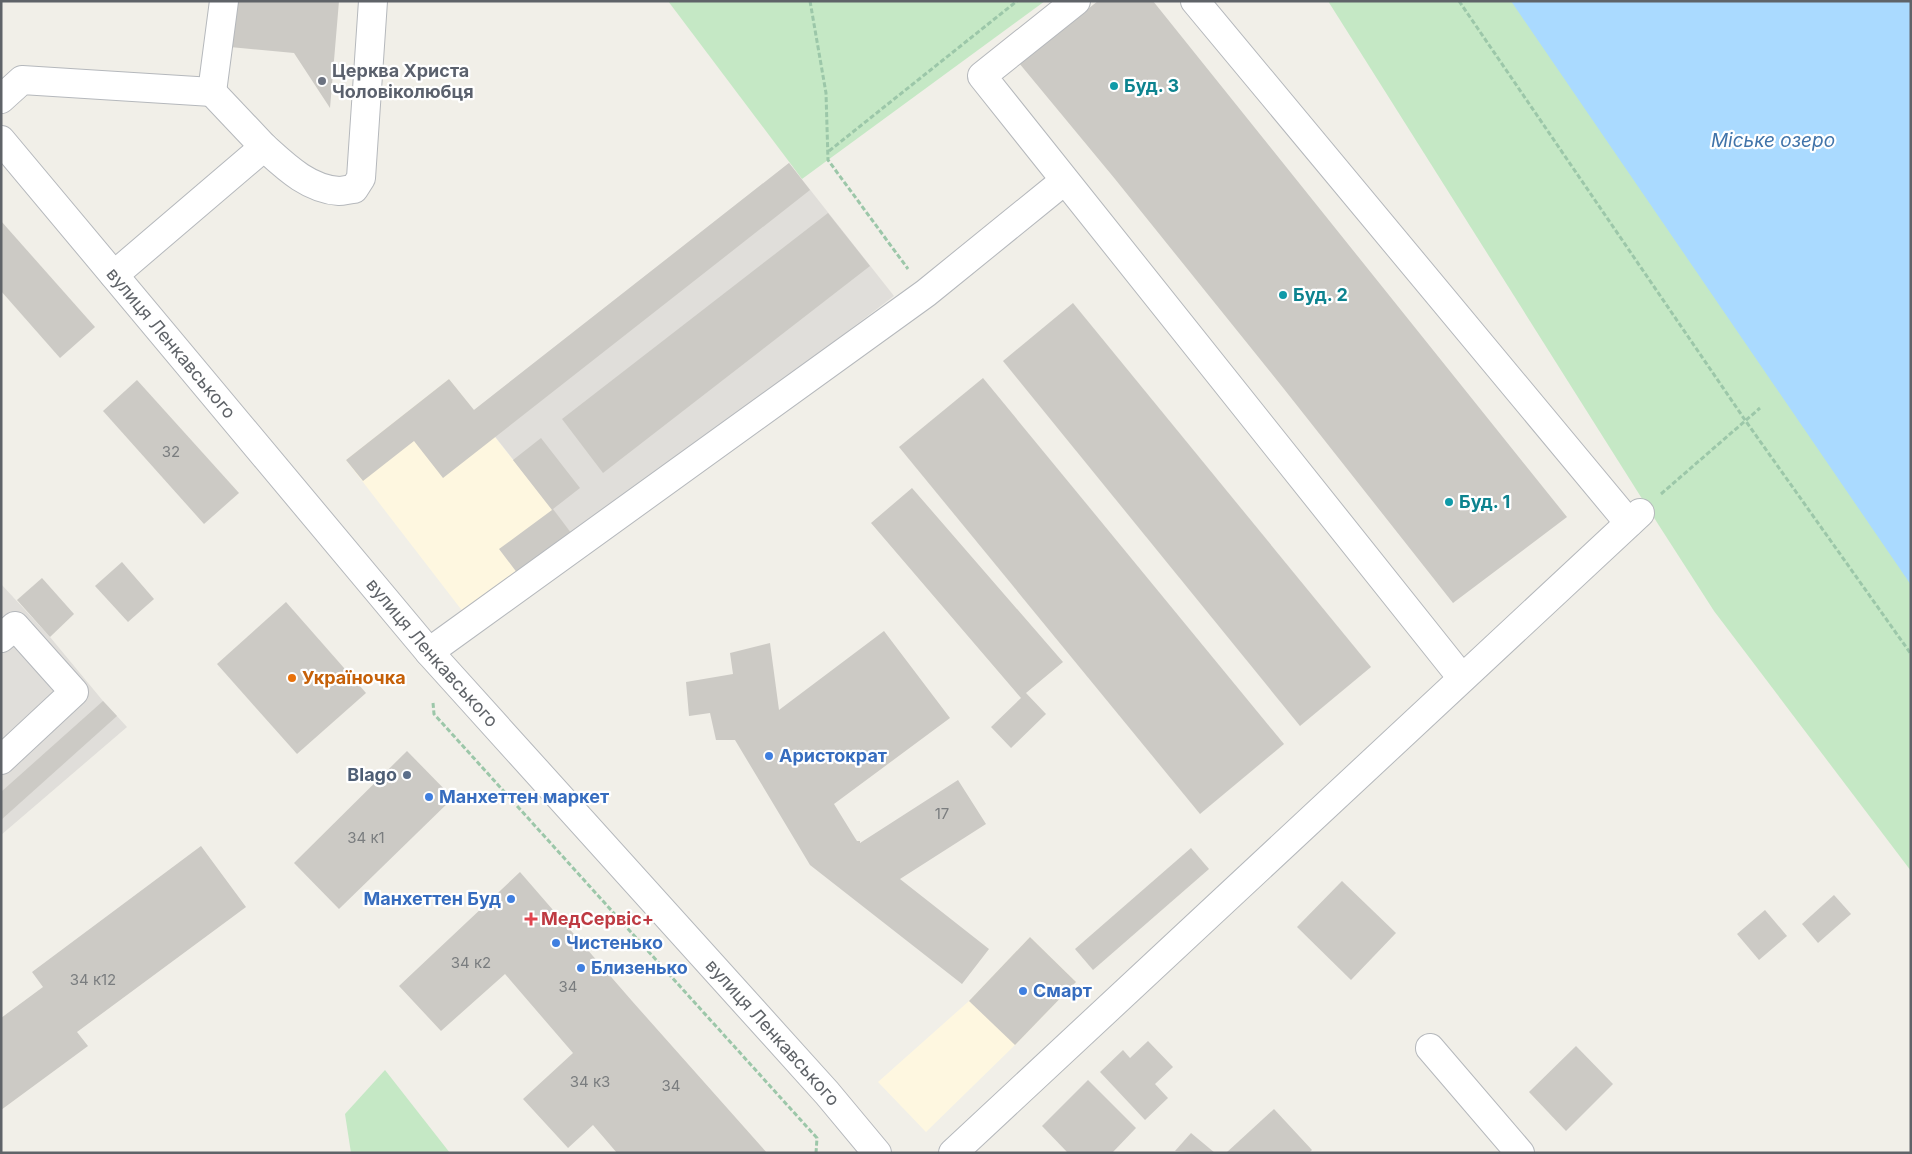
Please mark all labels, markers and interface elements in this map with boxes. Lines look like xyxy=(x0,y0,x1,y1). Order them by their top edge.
place label: Церква Христа Чоловіколюбця xyxy=(332,60,474,102)
marker: Церква Христа Чоловіколюбця xyxy=(316,75,328,87)
place label: Буд. 3 xyxy=(1124,75,1179,96)
marker: Буд. 3 xyxy=(1108,80,1120,92)
water label: Міське озеро xyxy=(1711,129,1835,152)
street label: вулиця Ленкавського xyxy=(102,263,240,423)
place label: Буд. 2 xyxy=(1293,284,1348,305)
marker: Буд. 2 xyxy=(1277,289,1289,301)
house number: 32 xyxy=(162,442,180,461)
place label: Буд. 1 xyxy=(1459,491,1510,512)
marker: Буд. 1 xyxy=(1443,496,1455,508)
street label: вулиця Ленкавського xyxy=(362,574,503,731)
place label: Україночка xyxy=(302,667,406,688)
marker: Україночка xyxy=(286,672,298,684)
place label: Аристократ xyxy=(779,745,887,766)
marker: Аристократ xyxy=(763,750,775,762)
place label: Blago xyxy=(347,764,397,785)
marker: Blago xyxy=(401,769,413,781)
place label: Манхеттен маркет xyxy=(439,786,609,807)
marker: Манхеттен маркет xyxy=(423,791,435,803)
house number: 17 xyxy=(935,804,949,823)
house number: 34 к1 xyxy=(347,828,385,847)
place label: Манхеттен Буд xyxy=(364,888,501,909)
marker: Манхеттен Буд xyxy=(505,893,517,905)
place label: МедСервіс+ xyxy=(541,908,654,929)
marker: МедСервіс+ xyxy=(525,913,537,925)
place label: Чистенько xyxy=(566,932,663,953)
marker: Чистенько xyxy=(550,937,562,949)
house number: 34 к2 xyxy=(451,953,491,972)
street label: вулиця Ленкавського xyxy=(701,955,844,1110)
place label: Близенько xyxy=(591,957,688,978)
marker: Близенько xyxy=(575,962,587,974)
house number: 34 к12 xyxy=(70,970,116,989)
house number: 34 xyxy=(559,977,577,996)
place label: Смарт xyxy=(1033,980,1092,1001)
marker: Смарт xyxy=(1017,985,1029,997)
house number: 34 к3 xyxy=(570,1072,610,1091)
house number: 34 xyxy=(662,1076,680,1095)

